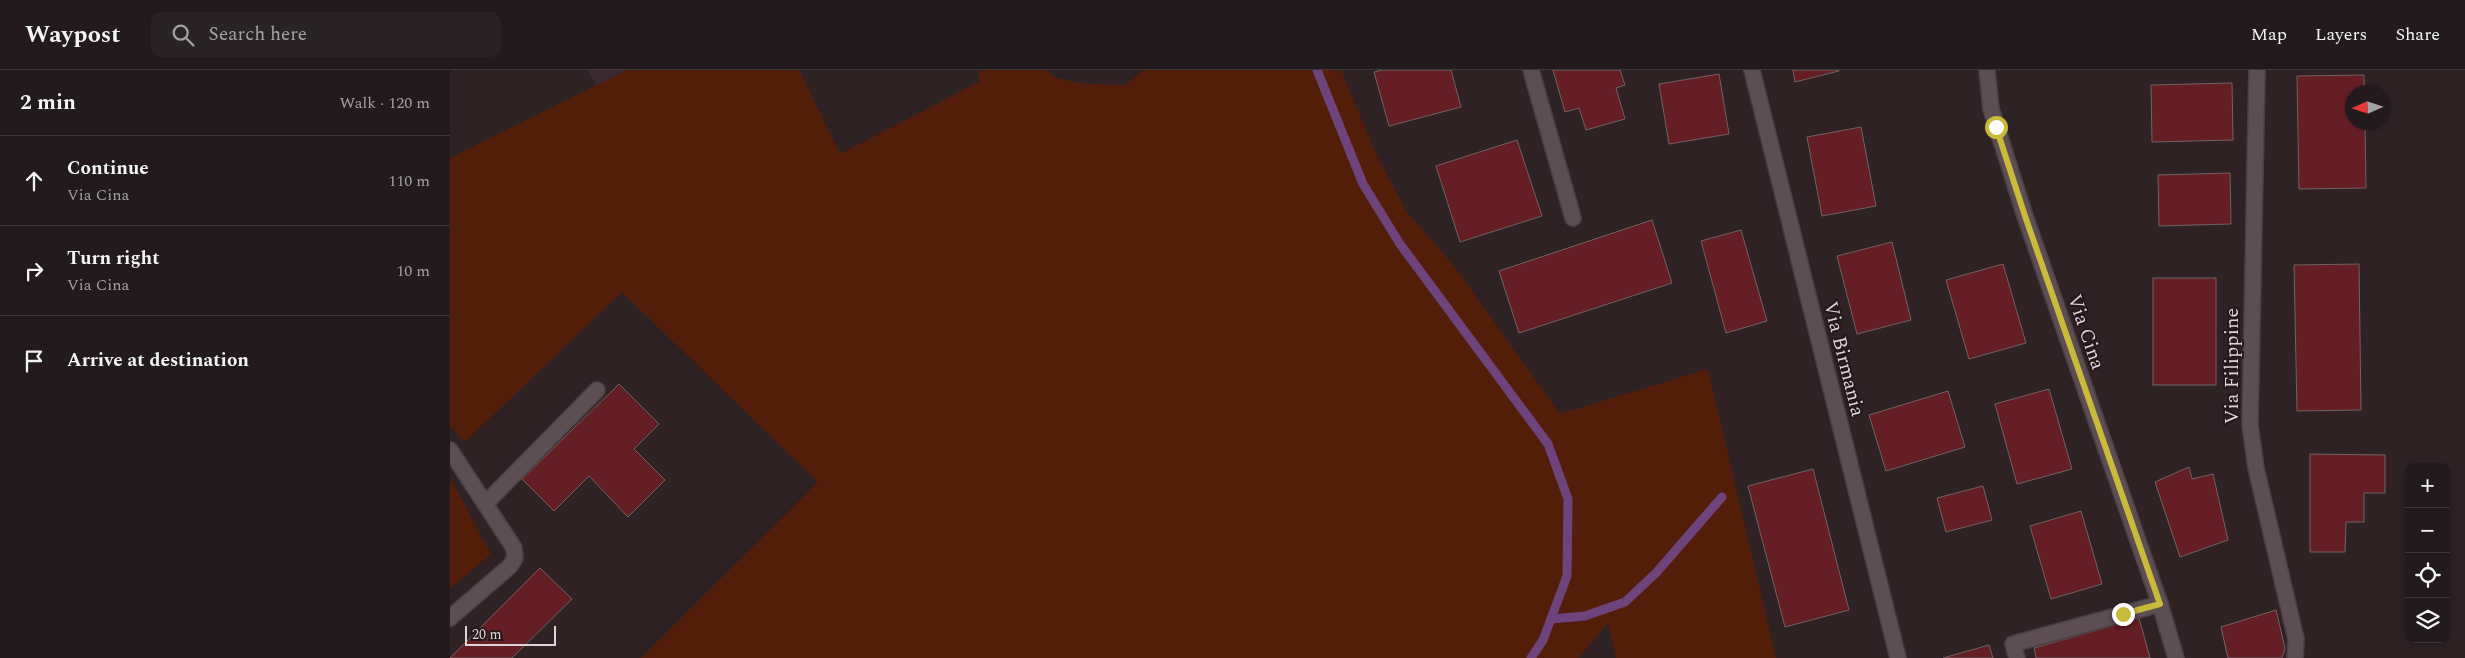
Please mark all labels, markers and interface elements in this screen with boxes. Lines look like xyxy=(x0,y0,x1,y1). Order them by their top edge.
search box xyxy=(151,12,501,57)
text: Waypost xyxy=(25,17,121,53)
text: Search here xyxy=(209,20,307,49)
icon: search xyxy=(169,21,197,49)
text: Map xyxy=(2251,21,2287,48)
text: Layers xyxy=(2315,21,2367,48)
text: Share xyxy=(2395,21,2440,48)
north arrow xyxy=(2345,85,2390,130)
text: 2 min xyxy=(20,87,76,119)
text: Walk · 120 m xyxy=(339,91,430,115)
route start xyxy=(1985,116,2008,139)
text: Continue xyxy=(67,154,149,183)
icon: ahead xyxy=(20,167,48,195)
text: 110 m xyxy=(388,169,430,193)
text: Via Cina xyxy=(67,183,129,207)
text: Turn right xyxy=(67,244,160,273)
icon: right xyxy=(20,257,48,285)
text: 10 m xyxy=(396,259,430,283)
text: Via Cina xyxy=(67,273,129,297)
street label: Via Cina xyxy=(2059,290,2113,374)
street label: Via Birmania xyxy=(1815,298,1873,420)
street label: Via Filippine xyxy=(2217,308,2247,424)
text: Arrive at destination xyxy=(67,346,249,375)
icon: arrive xyxy=(20,347,48,375)
map controls xyxy=(2405,463,2450,643)
button: + xyxy=(2405,463,2450,508)
button: − xyxy=(2405,508,2450,553)
button: locate xyxy=(2405,553,2450,598)
button: layers xyxy=(2405,598,2450,643)
route end xyxy=(2112,603,2135,626)
scale bar xyxy=(465,623,556,646)
text: 20 m xyxy=(472,624,502,645)

